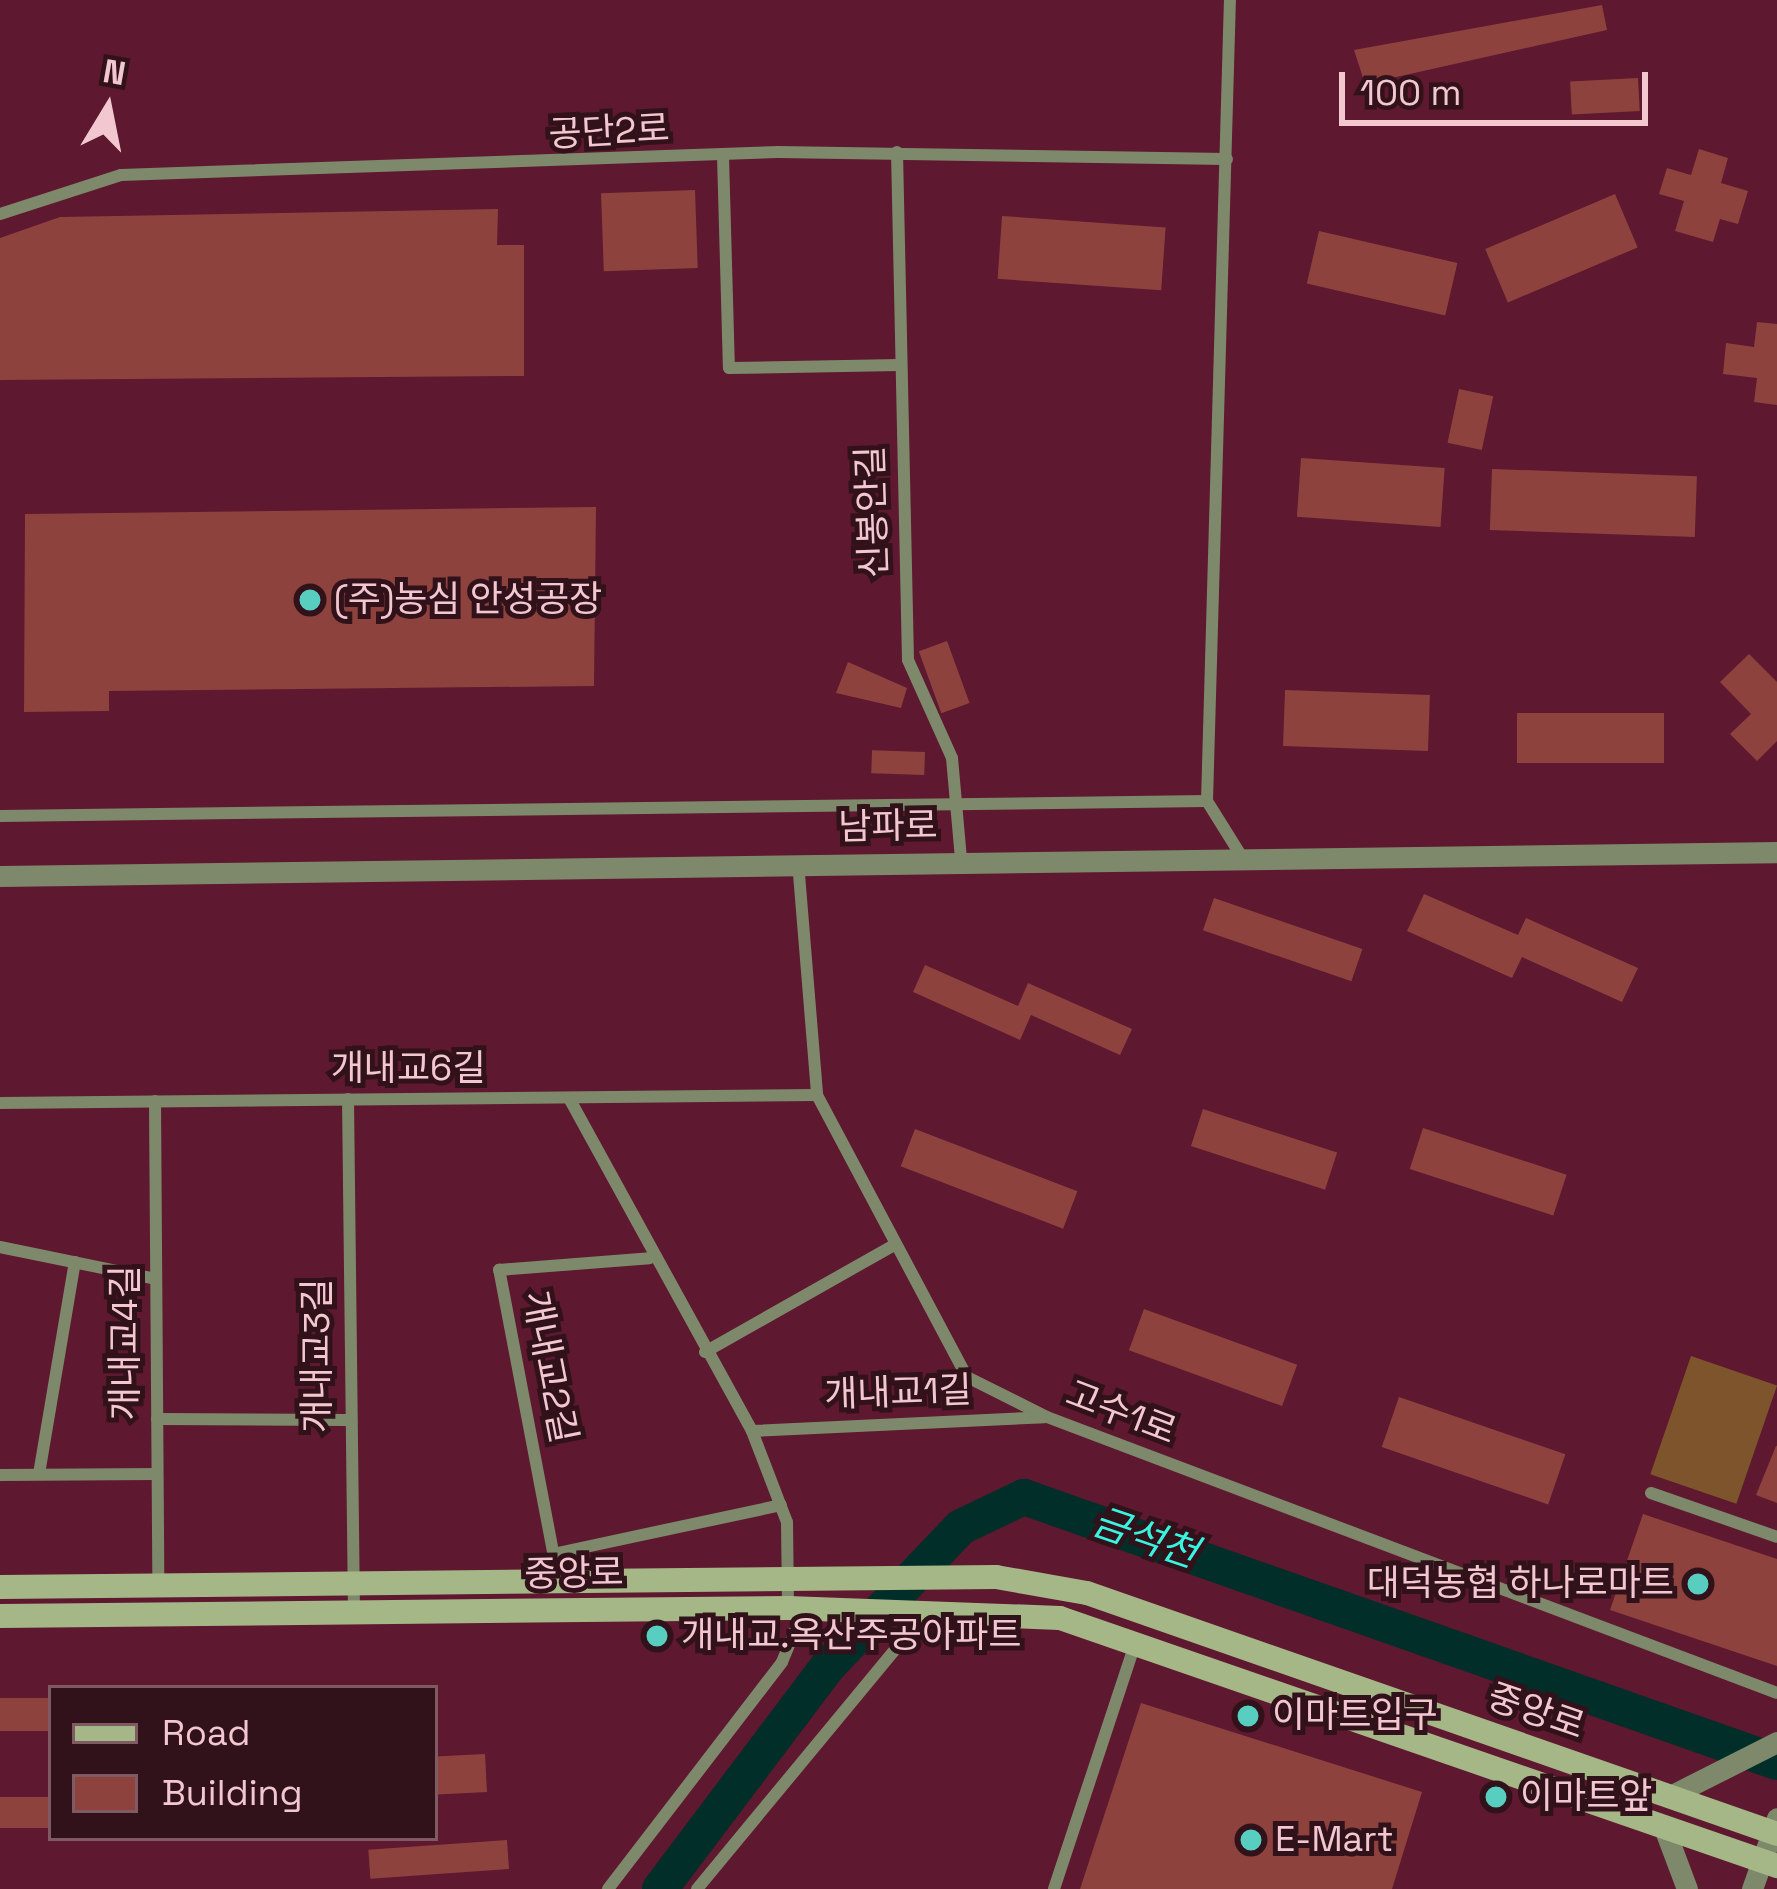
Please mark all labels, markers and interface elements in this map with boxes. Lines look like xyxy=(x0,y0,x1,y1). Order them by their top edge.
north arrow xyxy=(48,48,168,168)
scale bar xyxy=(1345,48,1654,122)
text: N xyxy=(100,50,129,95)
text: 100 m xyxy=(1360,70,1461,116)
street label: 공단2로 xyxy=(547,107,671,157)
street label: 신봉안길 xyxy=(849,445,897,579)
place label: (주)농심 안성공장 xyxy=(334,578,602,622)
marker: (주)농심 안성공장 xyxy=(297,587,323,613)
street label: 남파로 xyxy=(838,805,938,849)
street label: 개내교6길 xyxy=(331,1047,485,1091)
street label: 개내교4길 xyxy=(104,1266,148,1420)
street label: 개내교3길 xyxy=(296,1279,340,1433)
street label: 개내교2길 xyxy=(513,1287,585,1447)
street label: 개내교1길 xyxy=(824,1369,972,1417)
street label: 고수1로 xyxy=(1060,1372,1182,1454)
water label: 금석천 xyxy=(1086,1498,1204,1578)
street label: 중앙로 xyxy=(524,1552,624,1596)
place label: 대덕농협 하나로마트 xyxy=(1367,1562,1674,1606)
marker: 대덕농협 하나로마트 xyxy=(1685,1571,1711,1597)
place label: 개내교.옥산주공아파트 xyxy=(681,1614,1021,1658)
marker: 개내교.옥산주공아파트 xyxy=(644,1623,670,1649)
street label: 중앙로 xyxy=(1482,1675,1590,1749)
legend xyxy=(48,1685,438,1841)
place label: 이마트입구 xyxy=(1272,1694,1438,1738)
marker: 이마트입구 xyxy=(1235,1703,1261,1729)
text: Road xyxy=(162,1710,250,1756)
text: Building xyxy=(162,1770,303,1816)
place label: 이마트앞 xyxy=(1520,1775,1652,1819)
marker: 이마트앞 xyxy=(1483,1784,1509,1810)
place label: E-Mart xyxy=(1275,1818,1393,1862)
marker: E-Mart xyxy=(1238,1827,1264,1853)

